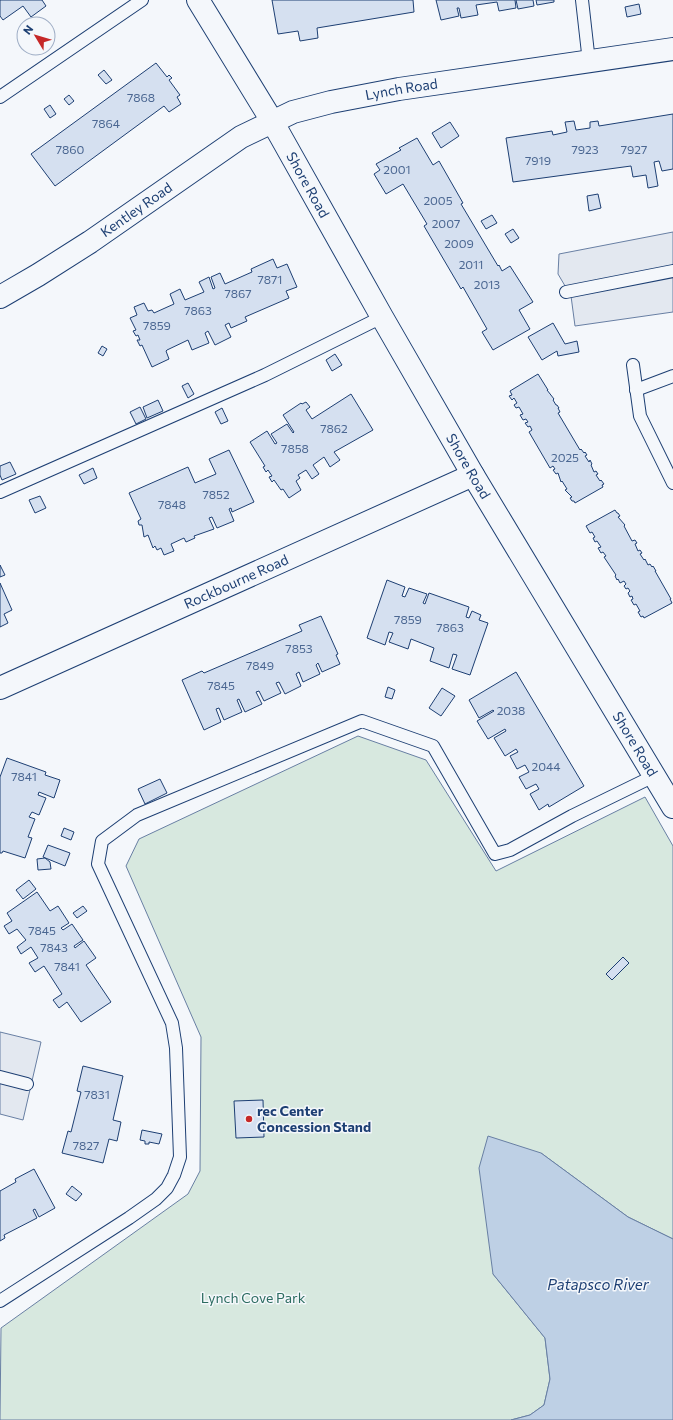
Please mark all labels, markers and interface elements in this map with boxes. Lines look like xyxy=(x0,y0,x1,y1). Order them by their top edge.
north arrow xyxy=(16,16,56,56)
text: N xyxy=(20,22,35,37)
street label: Lynch Road xyxy=(364,74,439,103)
house number: 7868 xyxy=(127,90,155,104)
house number: 7864 xyxy=(92,116,120,130)
house number: 7860 xyxy=(56,142,85,156)
house number: 7923 xyxy=(571,142,599,156)
house number: 7927 xyxy=(621,142,647,156)
street label: Shore Road xyxy=(283,149,333,220)
house number: 7919 xyxy=(525,153,551,167)
house number: 2001 xyxy=(383,162,411,176)
street label: Kentley Road xyxy=(97,179,175,240)
house number: 2005 xyxy=(423,193,453,207)
house number: 2007 xyxy=(432,216,460,230)
house number: 2009 xyxy=(444,236,474,250)
house number: 2011 xyxy=(459,257,483,271)
house number: 7871 xyxy=(257,272,283,286)
house number: 2013 xyxy=(474,277,500,291)
house number: 7867 xyxy=(224,286,252,300)
house number: 7863 xyxy=(184,303,212,317)
house number: 7859 xyxy=(143,318,171,332)
house number: 7862 xyxy=(320,421,348,435)
street label: Shore Road xyxy=(443,430,494,502)
house number: 7858 xyxy=(281,441,309,455)
house number: 2025 xyxy=(551,450,579,464)
house number: 7852 xyxy=(202,487,230,501)
house number: 7848 xyxy=(158,497,186,511)
street label: Rockbourne Road xyxy=(181,550,291,612)
house number: 7859 xyxy=(394,612,422,626)
house number: 7863 xyxy=(436,620,464,634)
house number: 7853 xyxy=(285,641,313,655)
house number: 7849 xyxy=(246,658,274,672)
house number: 7845 xyxy=(207,678,235,692)
house number: 2038 xyxy=(497,703,525,717)
street label: Shore Road xyxy=(609,708,662,779)
house number: 2044 xyxy=(532,759,560,773)
house number: 7841 xyxy=(11,769,37,783)
house number: 7845 xyxy=(28,923,56,937)
house number: 7843 xyxy=(40,940,68,954)
house number: 7841 xyxy=(54,959,80,973)
house number: 7831 xyxy=(84,1087,110,1101)
place label: rec Center Concession Stand xyxy=(257,1102,371,1135)
marker: rec Center Concession Stand xyxy=(244,1114,254,1124)
house number: 7827 xyxy=(73,1138,99,1152)
water label: Patapsco River xyxy=(547,1275,650,1293)
park label: Lynch Cove Park xyxy=(201,1289,306,1306)

